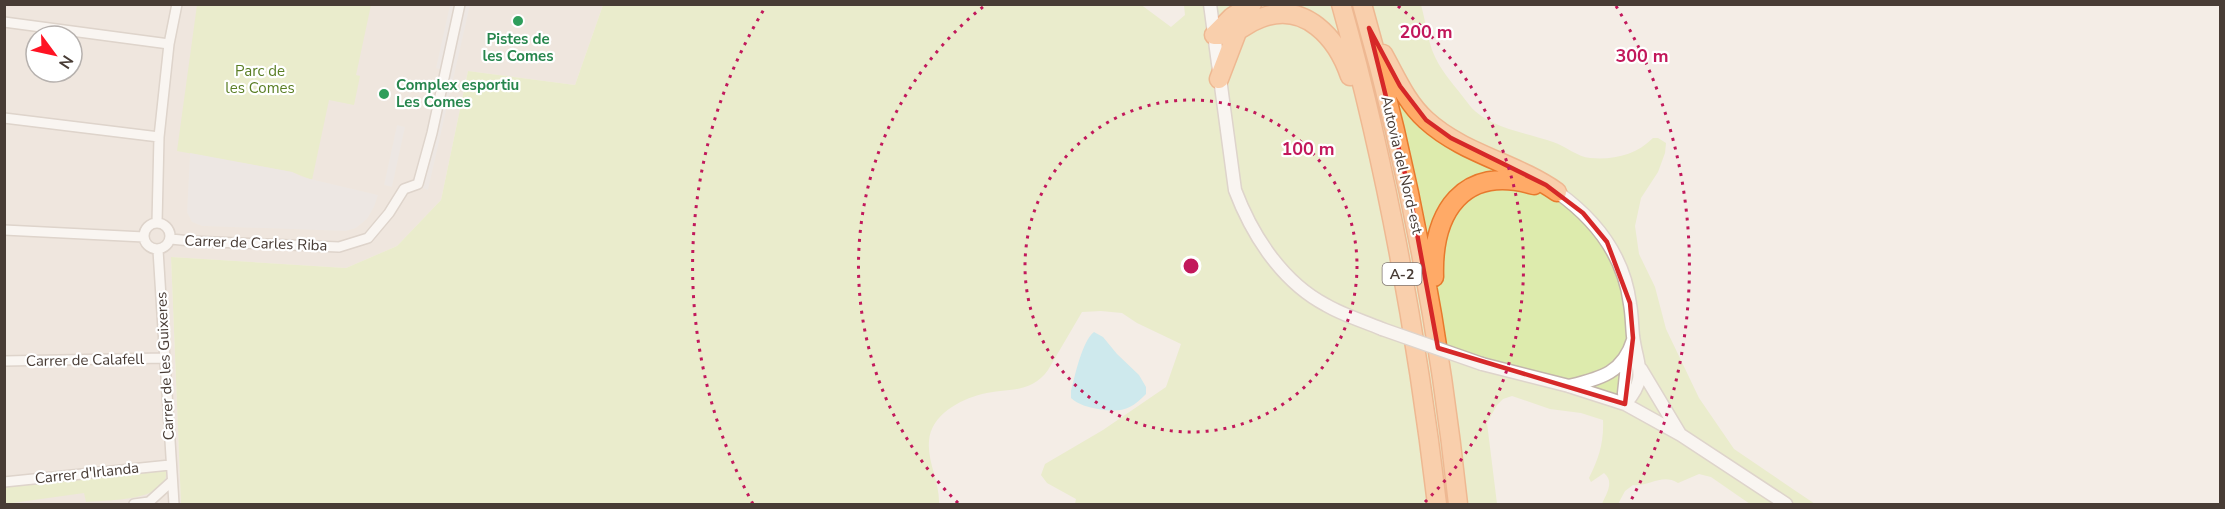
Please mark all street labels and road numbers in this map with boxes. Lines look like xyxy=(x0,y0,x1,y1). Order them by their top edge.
street label: Autovia del Nord-est xyxy=(1376,94,1428,237)
street label: Carrer de Carles Riba xyxy=(184,231,328,255)
road number: A-2 xyxy=(1382,263,1422,285)
street label: Carrer de les Guixeres xyxy=(151,291,179,441)
street label: Carrer de Calafell xyxy=(26,349,145,371)
street label: Carrer d'Irlanda xyxy=(34,458,140,488)

